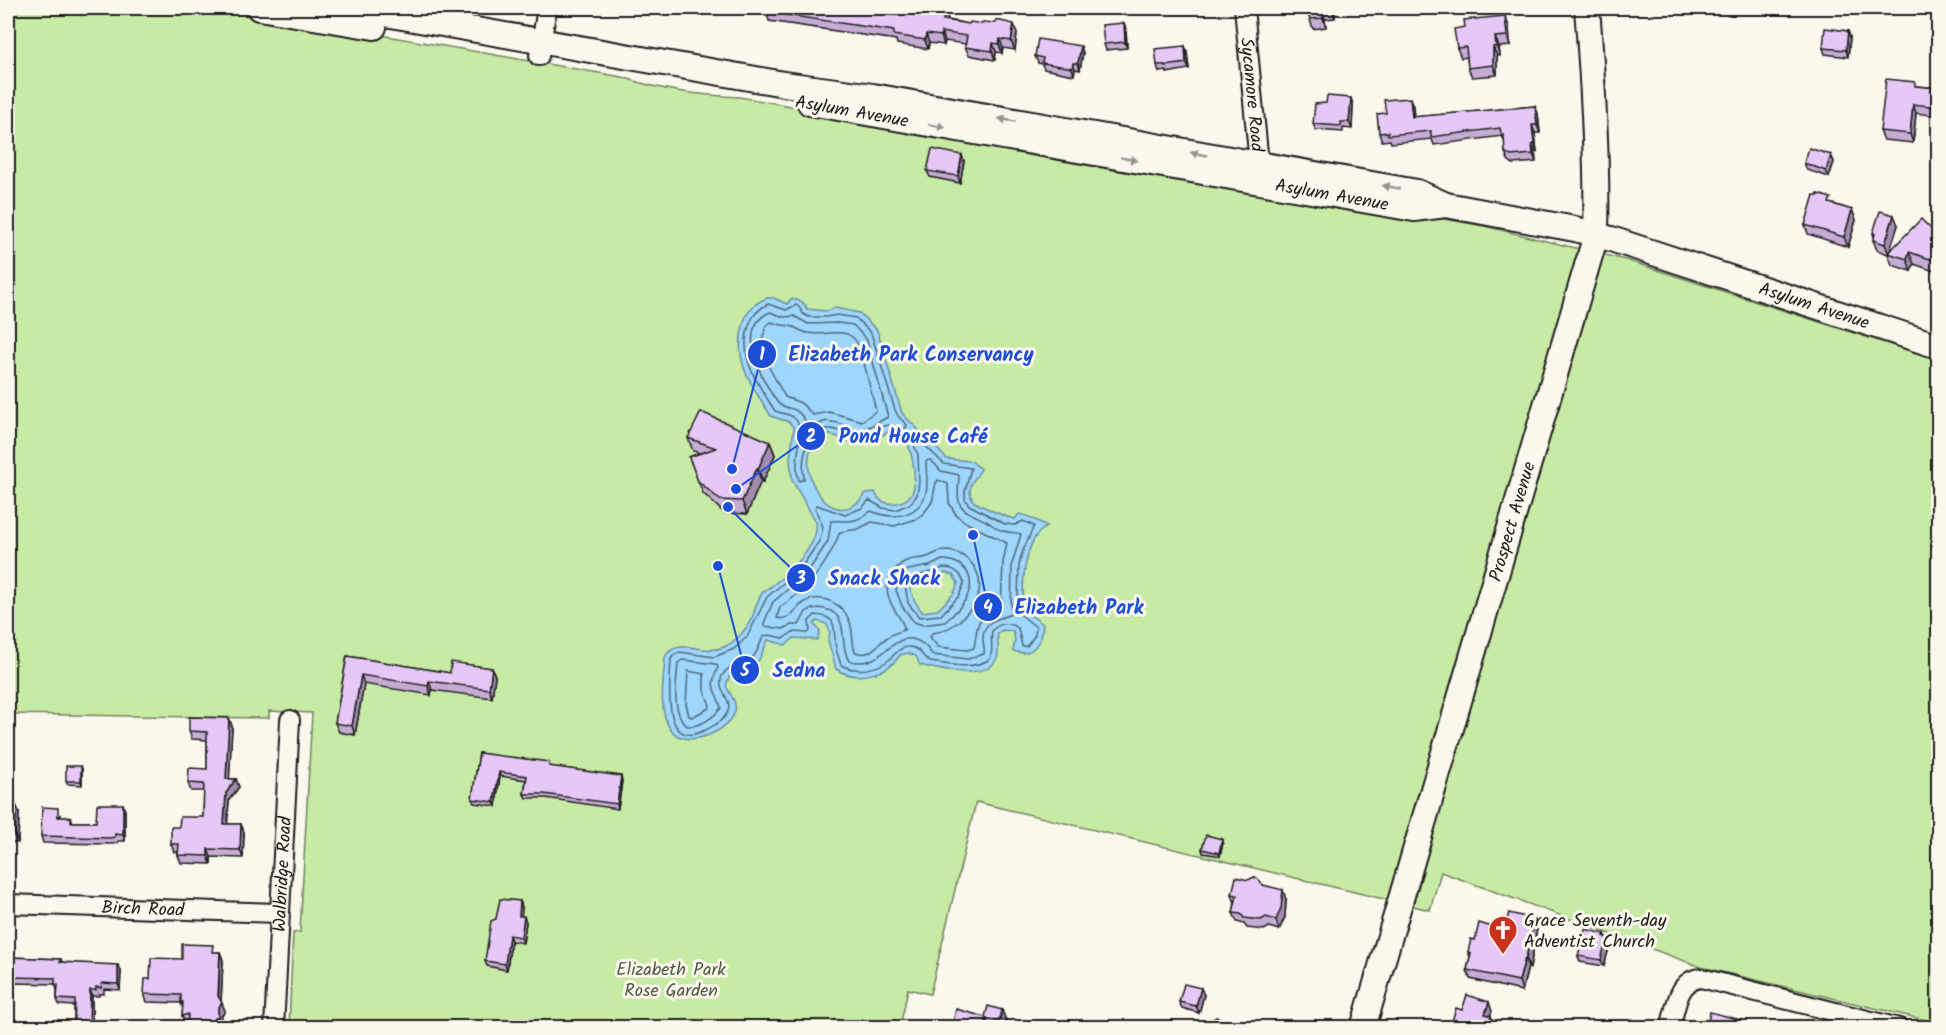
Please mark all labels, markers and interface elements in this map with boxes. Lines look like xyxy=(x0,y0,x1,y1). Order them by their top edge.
street label: Sycamore Road xyxy=(1231,36,1271,154)
street label: Asylum Avenue xyxy=(793,88,911,137)
one-way arrow xyxy=(997,115,1016,124)
one-way arrow xyxy=(928,121,947,130)
one-way arrow xyxy=(1189,149,1208,158)
one-way arrow xyxy=(1120,155,1139,164)
street label: Asylum Avenue xyxy=(1273,172,1391,220)
one-way arrow xyxy=(1381,182,1400,191)
street label: Asylum Avenue xyxy=(1755,275,1873,339)
callout: Elizabeth Park Conservancy xyxy=(747,335,1046,373)
text: Elizabeth Park Conservancy xyxy=(788,340,1034,372)
text: 1 xyxy=(759,341,765,370)
callout: Pond House Café xyxy=(796,417,999,455)
text: Pond House Café xyxy=(839,422,988,454)
text: 2 xyxy=(806,423,816,452)
street label: Prospect Avenue xyxy=(1482,458,1545,585)
callout: Snack Shack xyxy=(786,559,952,597)
text: Snack Shack xyxy=(828,564,941,596)
text: 3 xyxy=(795,565,806,594)
callout: Elizabeth Park xyxy=(973,588,1156,626)
text: Elizabeth Park xyxy=(1015,593,1144,625)
text: 4 xyxy=(983,594,993,623)
callout: Sedna xyxy=(730,651,837,689)
text: Sedna xyxy=(773,656,825,688)
text: 5 xyxy=(739,657,751,686)
street label: Walbridge Road xyxy=(266,815,301,933)
street label: Birch Road xyxy=(101,894,186,926)
place label: Grace Seventh-day Adventist Church xyxy=(1524,907,1667,957)
church icon: Grace Seventh-day Adventist Church xyxy=(1487,914,1519,956)
park label: Elizabeth Park Rose Garden xyxy=(616,956,726,1006)

